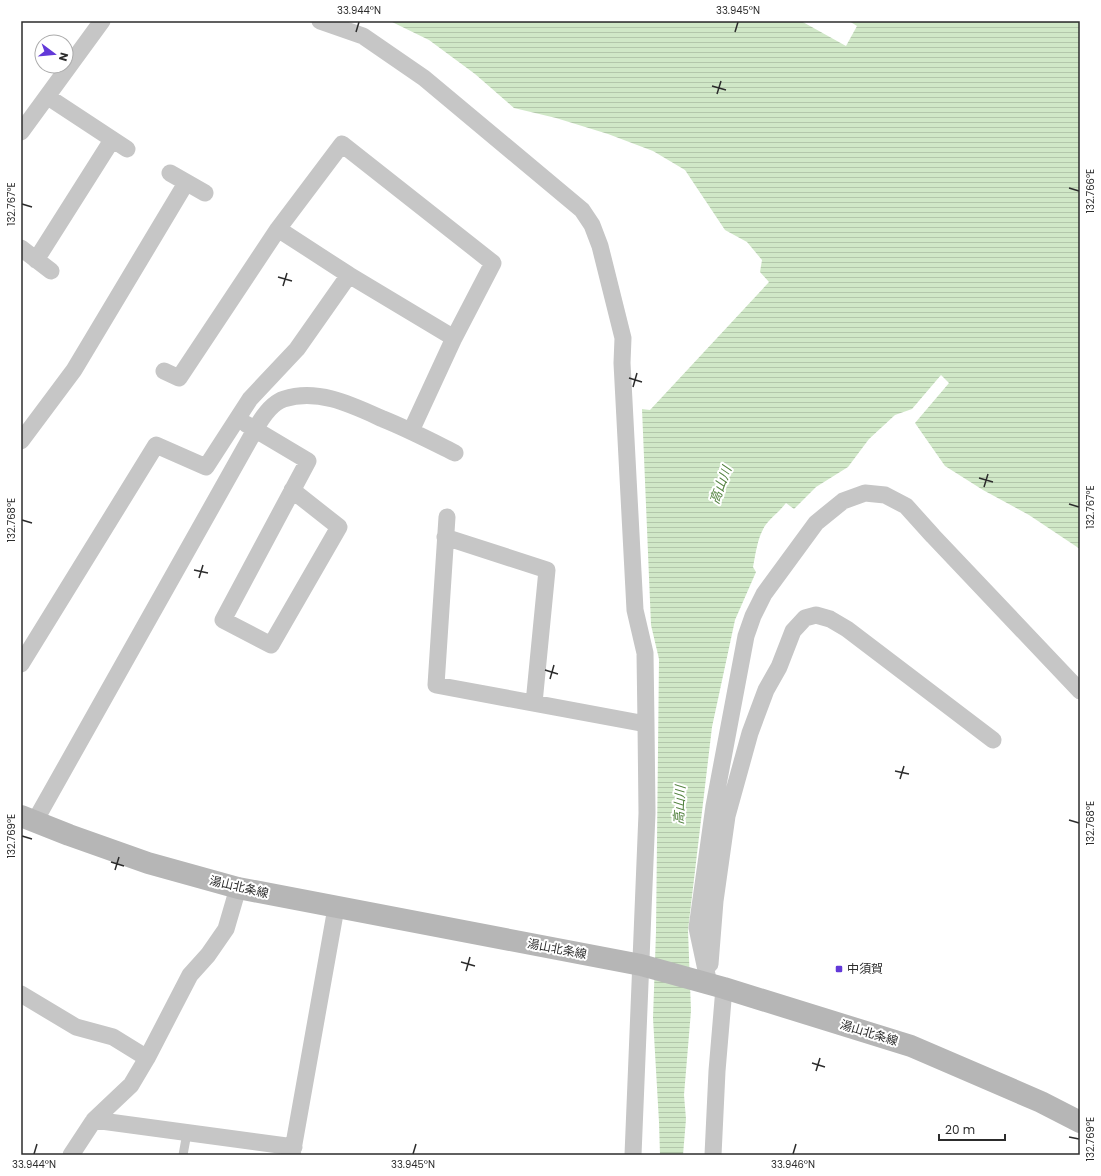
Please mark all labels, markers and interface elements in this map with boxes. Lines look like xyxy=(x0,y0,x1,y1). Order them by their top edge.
text: 33.944°N xyxy=(337,3,381,18)
text: 33.945°N xyxy=(716,3,760,18)
north arrow xyxy=(34,34,74,74)
text: N xyxy=(55,51,72,63)
text: 132.766°E xyxy=(1083,169,1098,213)
text: 132.767°E xyxy=(4,182,19,226)
water label: 高山川 xyxy=(705,462,737,507)
text: 132.767°E xyxy=(1083,485,1098,529)
text: 132.768°E xyxy=(4,498,19,542)
water label: 高山川 xyxy=(669,783,690,825)
text: 132.768°E xyxy=(1083,801,1098,845)
text: 132.769°E xyxy=(4,814,19,858)
street label: 湯山北条線 xyxy=(208,871,270,902)
street label: 湯山北条線 xyxy=(526,934,588,963)
place label: 中須賀 xyxy=(847,960,883,977)
marker: 中須賀 xyxy=(834,964,844,974)
street label: 湯山北条線 xyxy=(838,1016,900,1049)
scale bar xyxy=(939,1116,1005,1142)
text: 132.769°E xyxy=(1083,1117,1098,1161)
text: 20 m xyxy=(945,1121,975,1138)
text: 33.944°N xyxy=(12,1157,56,1172)
text: 33.945°N xyxy=(391,1157,435,1172)
text: 33.946°N xyxy=(771,1157,815,1172)

